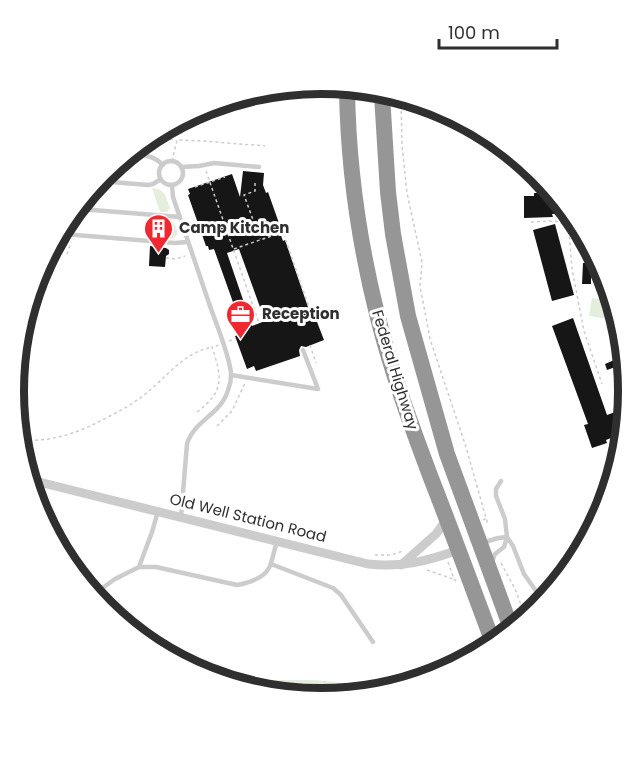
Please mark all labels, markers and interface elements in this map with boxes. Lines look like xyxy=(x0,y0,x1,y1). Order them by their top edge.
scale bar xyxy=(439,12,558,50)
text: 100 m xyxy=(448,20,500,45)
building icon: Camp Kitchen xyxy=(142,212,174,254)
place label: Camp Kitchen xyxy=(179,217,289,238)
office icon: Reception xyxy=(225,298,257,340)
place label: Reception xyxy=(262,303,340,324)
street label: Federal Highway xyxy=(367,307,424,433)
street label: Old Well Station Road xyxy=(168,488,329,547)

